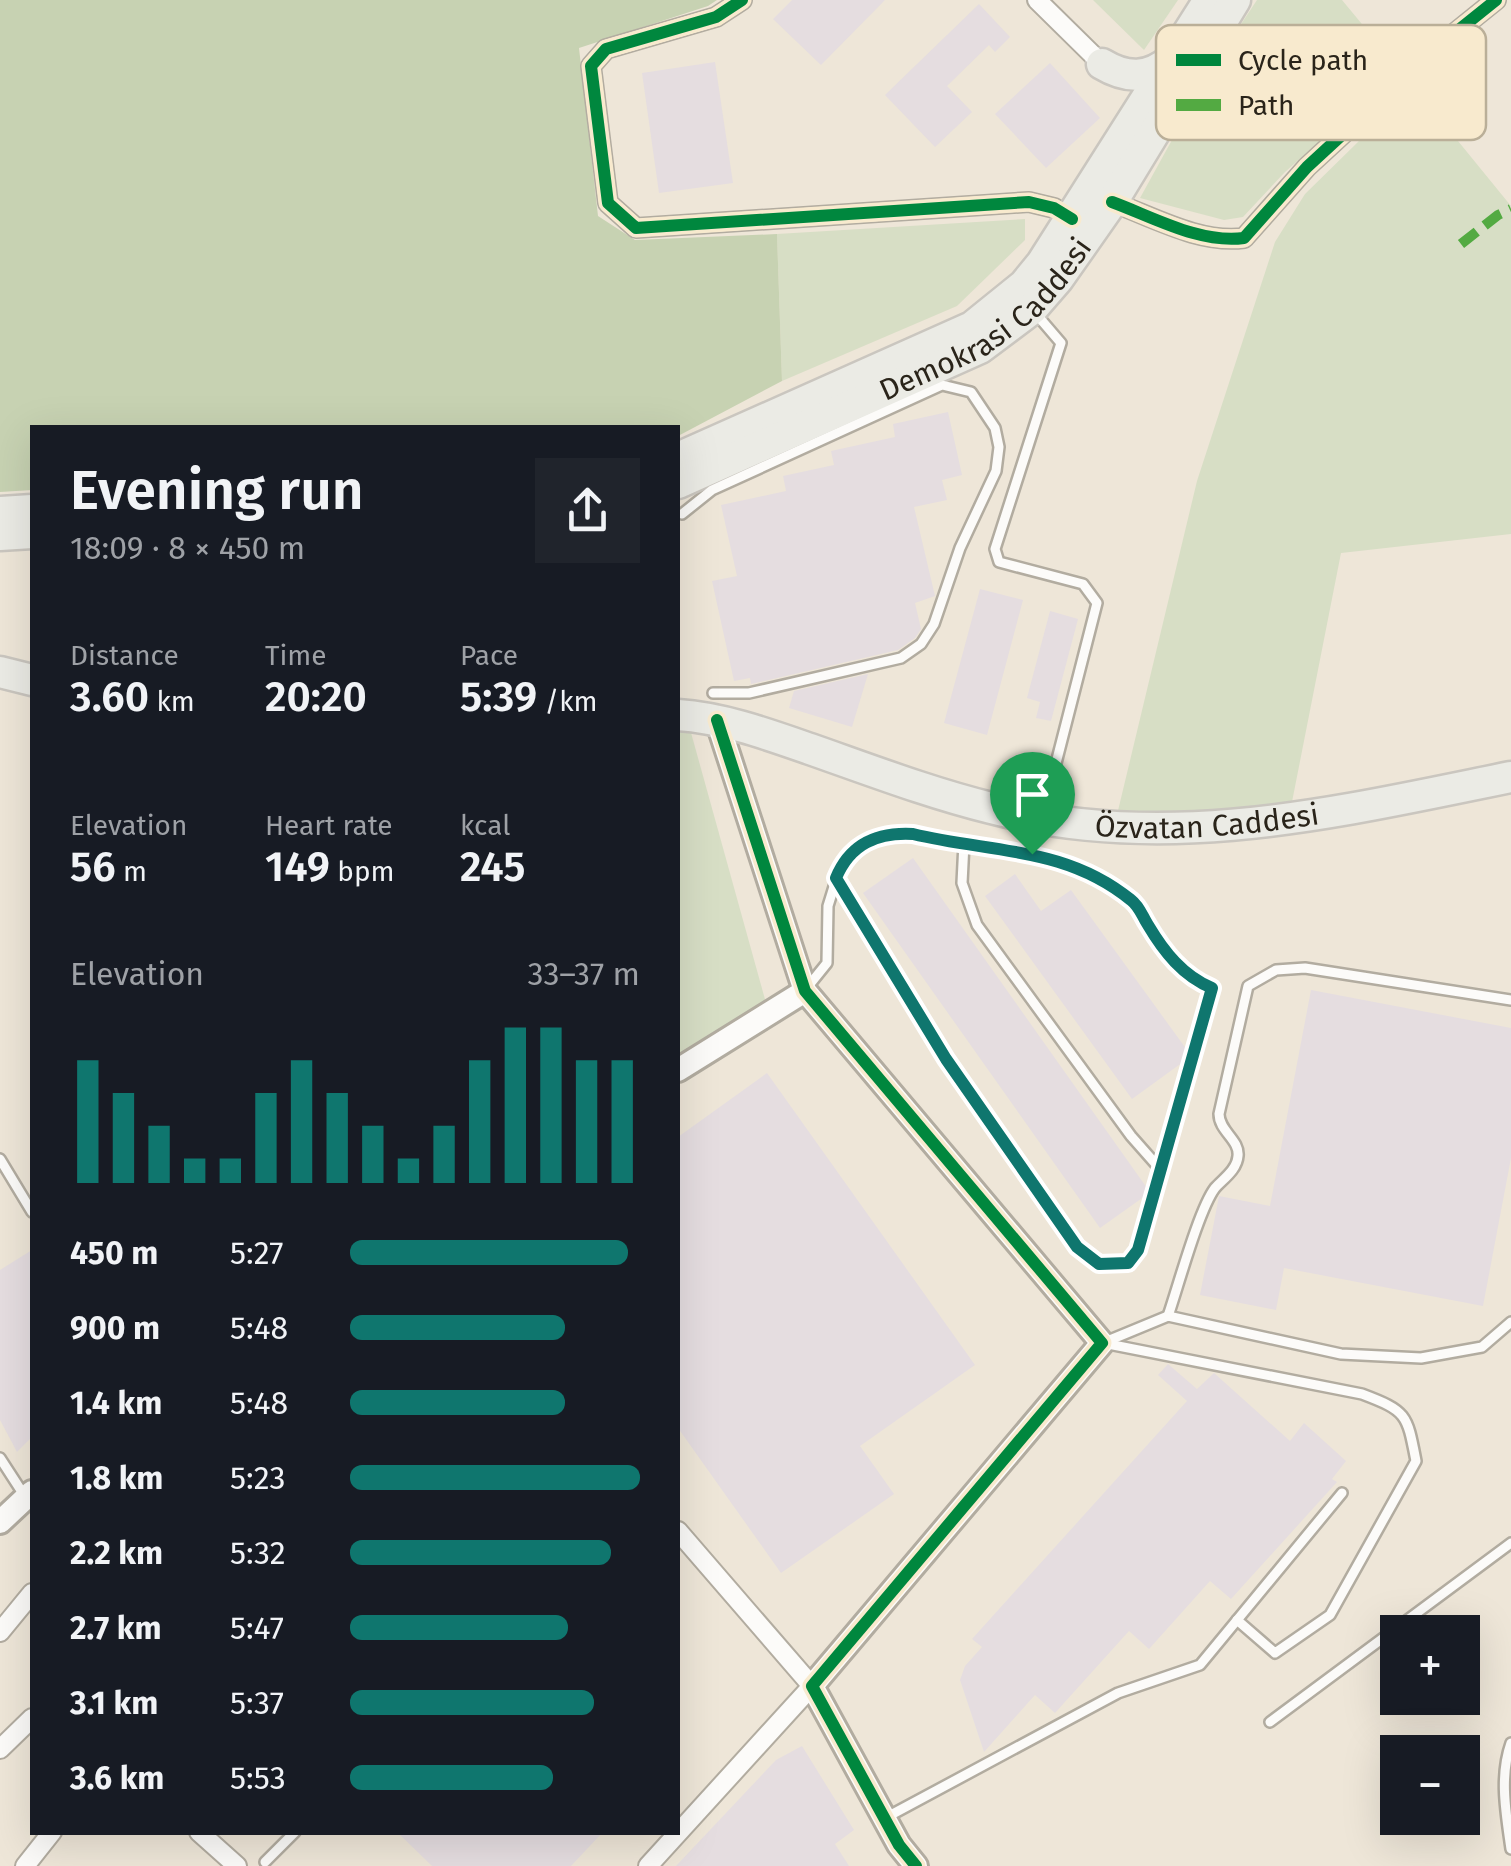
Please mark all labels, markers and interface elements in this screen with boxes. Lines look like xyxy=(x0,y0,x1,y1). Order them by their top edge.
legend xyxy=(1156,25,1486,140)
text: Cycle path xyxy=(1238,44,1368,77)
text: Path xyxy=(1238,89,1294,122)
street label: Demokrasi Caddesi xyxy=(874,231,1099,409)
text: Evening run xyxy=(70,458,364,524)
button: share xyxy=(535,458,640,563)
text: 18:09 · 8 × 450 m xyxy=(70,529,305,567)
text: Distance xyxy=(70,639,179,672)
text: Time xyxy=(265,639,327,672)
text: Pace xyxy=(460,639,518,672)
text: 3.60 xyxy=(70,672,149,722)
text: 20:20 xyxy=(265,672,367,722)
text: 5:39 xyxy=(460,672,537,722)
text: km xyxy=(149,685,195,718)
text: /km xyxy=(537,685,597,718)
pin xyxy=(990,752,1075,855)
icon: arrive xyxy=(1005,767,1060,822)
street label: Özvatan Caddesi xyxy=(1094,796,1321,846)
text: Elevation xyxy=(70,809,187,842)
text: Heart rate xyxy=(265,809,393,842)
text: kcal xyxy=(460,809,510,842)
text: 56 xyxy=(70,842,116,892)
text: 149 xyxy=(265,842,330,892)
text: 245 xyxy=(460,842,525,892)
text: m xyxy=(116,855,147,888)
text: bpm xyxy=(330,855,395,888)
text: Elevation xyxy=(70,955,204,993)
text: 33–37 m xyxy=(527,955,640,993)
text: 450 m xyxy=(70,1234,158,1272)
text: 5:27 xyxy=(230,1234,283,1272)
text: 900 m xyxy=(70,1309,160,1347)
text: 5:48 xyxy=(230,1309,288,1347)
text: 1.4 km xyxy=(70,1384,162,1422)
text: 5:48 xyxy=(230,1384,288,1422)
text: 1.8 km xyxy=(70,1459,163,1497)
text: 5:23 xyxy=(230,1459,285,1497)
text: 2.2 km xyxy=(70,1534,163,1572)
text: 5:32 xyxy=(230,1534,286,1572)
text: 2.7 km xyxy=(70,1609,162,1647)
text: 5:47 xyxy=(230,1609,284,1647)
map controls xyxy=(1380,1615,1480,1835)
button: + xyxy=(1380,1615,1480,1715)
text: 3.1 km xyxy=(70,1684,158,1722)
text: 5:37 xyxy=(230,1684,284,1722)
button: − xyxy=(1380,1735,1480,1835)
text: 3.6 km xyxy=(70,1759,164,1797)
text: 5:53 xyxy=(230,1759,286,1797)

